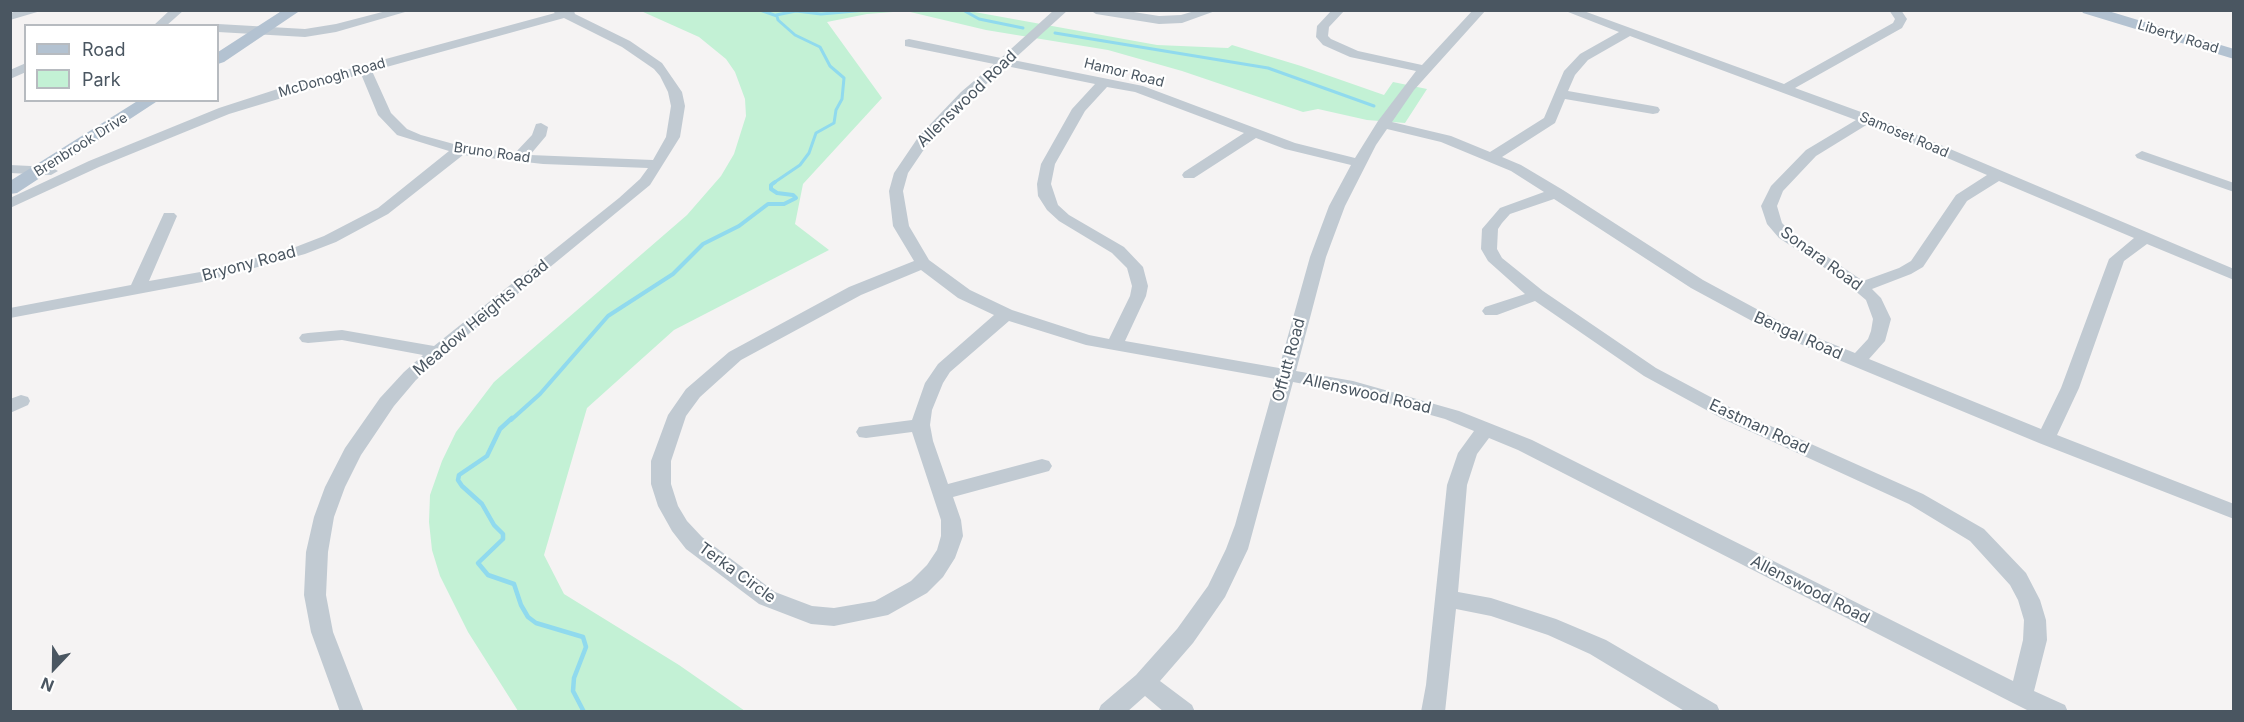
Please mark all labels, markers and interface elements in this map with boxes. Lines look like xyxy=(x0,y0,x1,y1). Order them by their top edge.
street label: Liberty Road xyxy=(2135,17,2221,57)
legend xyxy=(24,24,219,102)
text: Road xyxy=(82,39,125,60)
street label: Allenswood Road xyxy=(913,47,1021,151)
street label: McDonogh Road xyxy=(277,55,387,101)
street label: Hamor Road xyxy=(1082,55,1166,91)
text: Park xyxy=(82,69,121,90)
street label: Brenbrook Drive xyxy=(31,109,131,181)
street label: Samoset Road xyxy=(1857,109,1951,161)
street label: Bruno Road xyxy=(453,139,531,167)
street label: Sonara Road xyxy=(1776,223,1866,295)
street label: Bryony Road xyxy=(200,242,298,286)
street label: Meadow Heights Road xyxy=(409,256,553,380)
street label: Bengal Road xyxy=(1751,308,1845,364)
street label: Offutt Road xyxy=(1269,316,1309,404)
street label: Allenswood Road xyxy=(1301,370,1433,418)
street label: Eastman Road xyxy=(1706,396,1812,458)
street label: Terka Circle xyxy=(695,539,779,607)
street label: Allenswood Road xyxy=(1747,552,1873,628)
north arrow xyxy=(24,638,84,698)
text: N xyxy=(38,673,57,696)

